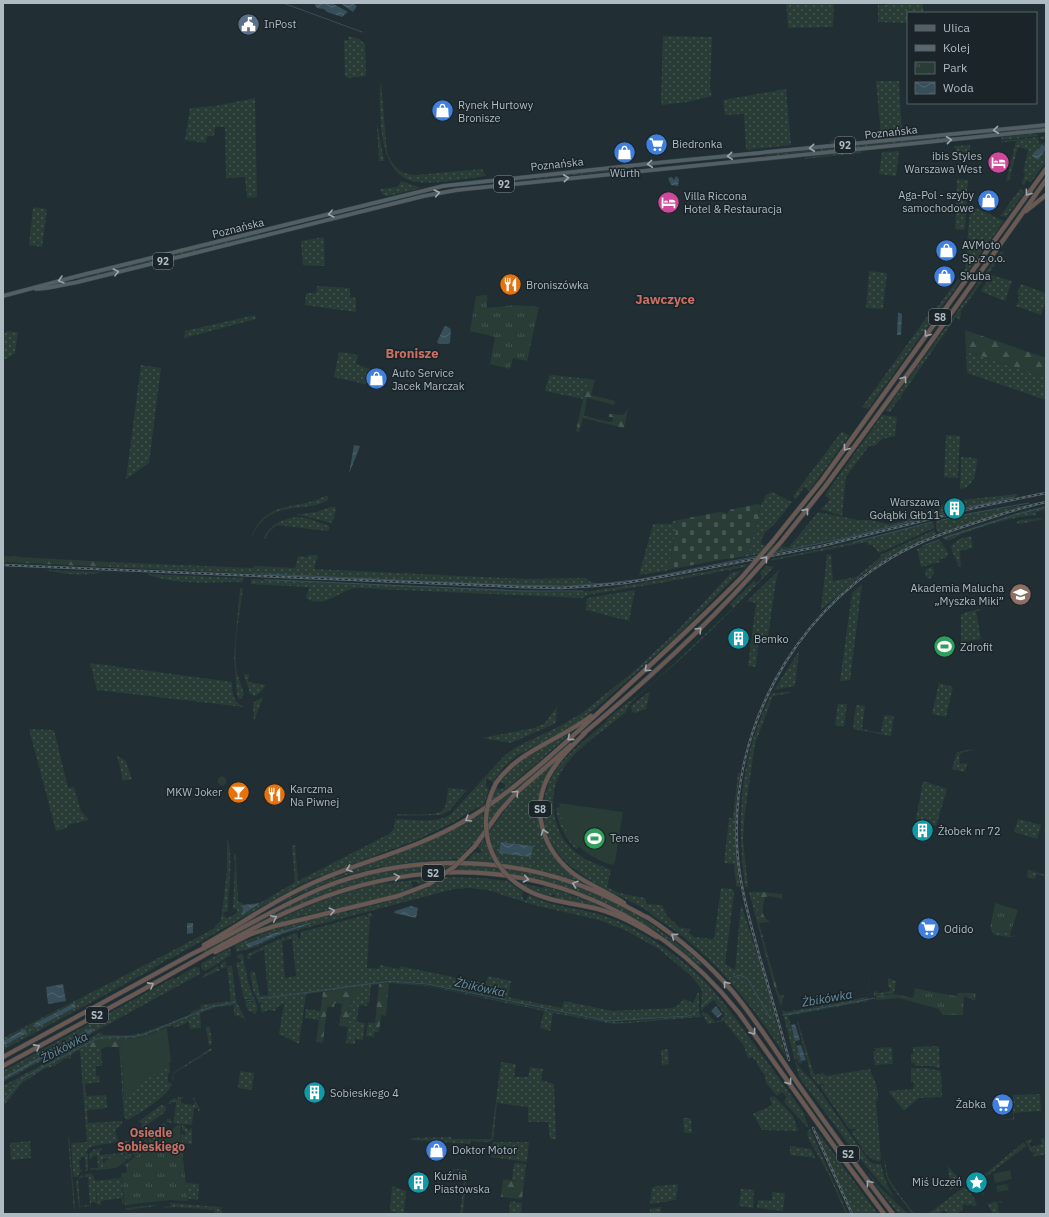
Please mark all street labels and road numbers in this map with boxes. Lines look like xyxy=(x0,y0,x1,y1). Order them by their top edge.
street label: Poznańska xyxy=(864,122,918,142)
road number: 92 xyxy=(835,137,855,153)
street label: Poznańska xyxy=(530,154,584,174)
road number: 92 xyxy=(494,176,514,192)
street label: Poznańska xyxy=(211,215,266,241)
road number: 92 xyxy=(153,253,173,269)
road number: S8 xyxy=(929,309,951,325)
road number: S8 xyxy=(529,801,551,817)
road number: S2 xyxy=(422,865,444,881)
road number: S2 xyxy=(86,1007,108,1023)
road number: S2 xyxy=(837,1146,859,1162)

